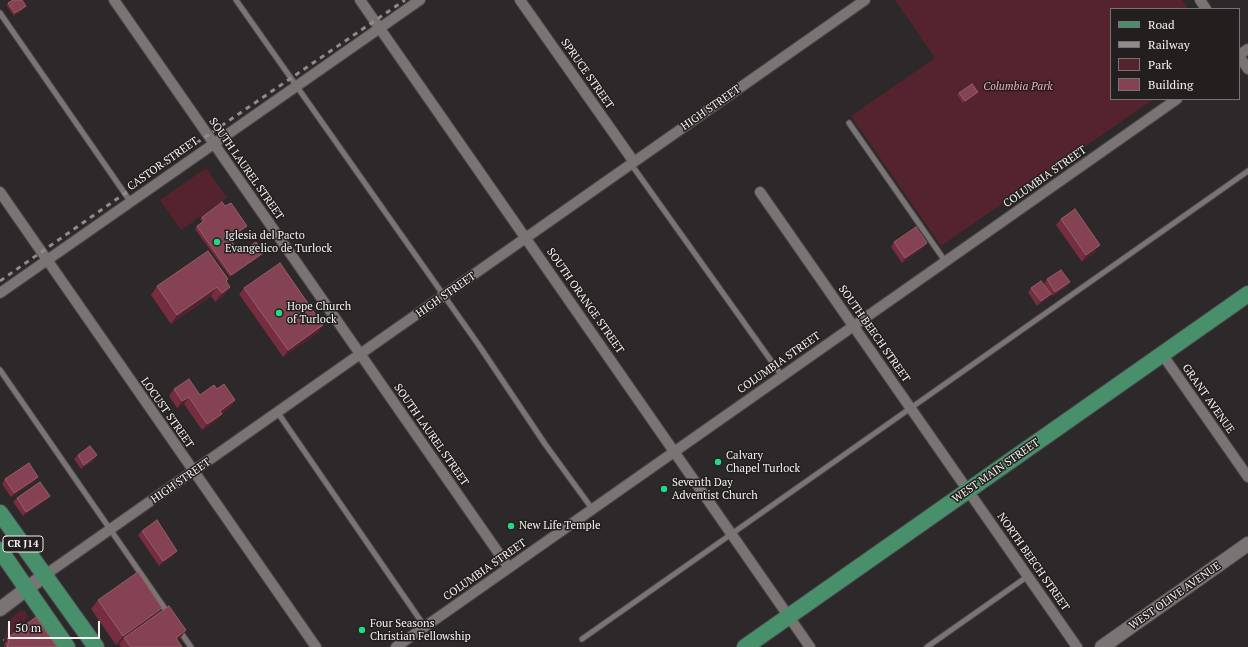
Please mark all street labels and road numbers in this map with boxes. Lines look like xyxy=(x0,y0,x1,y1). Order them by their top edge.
street label: SPRUCE STREET xyxy=(558,36,616,112)
street label: HIGH STREET xyxy=(679,83,743,133)
street label: SOUTH LAUREL STREET xyxy=(206,116,286,222)
street label: CASTOR STREET xyxy=(125,135,201,193)
street label: COLUMBIA STREET xyxy=(1001,143,1089,211)
street label: SOUTH ORANGE STREET xyxy=(544,246,626,356)
street label: HIGH STREET xyxy=(414,270,478,320)
street label: SOUTH BEECH STREET xyxy=(835,283,913,385)
street label: COLUMBIA STREET xyxy=(735,329,823,397)
street label: GRANT AVENUE xyxy=(1179,362,1237,436)
street label: LOCUST STREET xyxy=(138,375,196,451)
street label: SOUTH LAUREL STREET xyxy=(391,382,471,488)
street label: WEST MAIN STREET xyxy=(950,436,1042,506)
street label: HIGH STREET xyxy=(149,456,213,506)
street label: NORTH BEECH STREET xyxy=(994,510,1072,614)
road number: CR J14 xyxy=(3,536,43,552)
street label: COLUMBIA STREET xyxy=(441,536,529,604)
street label: WEST OLIVE AVENUE xyxy=(1127,559,1223,633)

